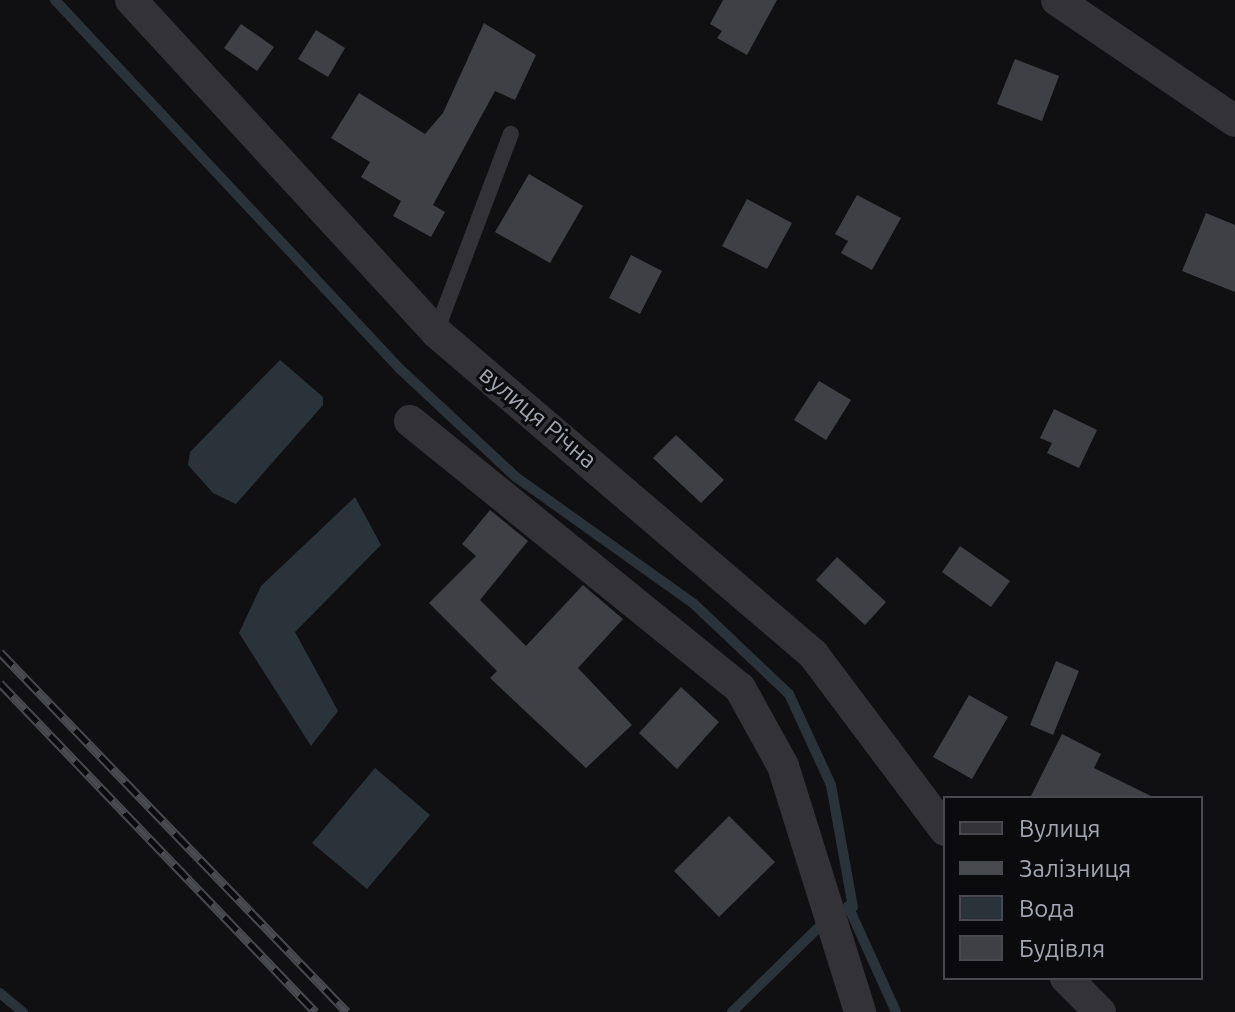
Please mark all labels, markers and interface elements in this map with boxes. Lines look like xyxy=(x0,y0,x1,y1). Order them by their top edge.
street label: вулиця Річна xyxy=(474,360,602,474)
legend xyxy=(943,796,1203,980)
text: Вулиця xyxy=(1019,815,1101,842)
text: Залізниця xyxy=(1019,855,1131,882)
text: Вода xyxy=(1019,895,1075,922)
text: Будівля xyxy=(1019,935,1105,962)

